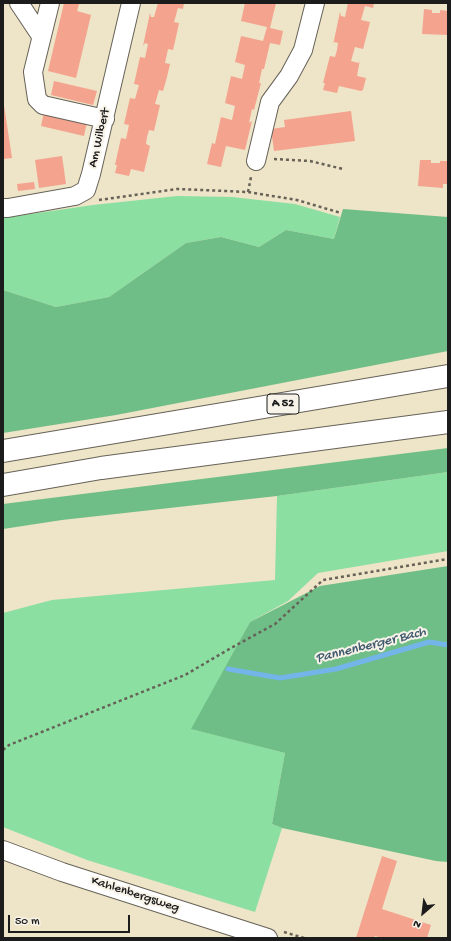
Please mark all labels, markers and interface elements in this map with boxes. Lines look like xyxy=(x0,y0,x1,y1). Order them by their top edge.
street label: Am Wilbert xyxy=(86,107,114,169)
road number: A 52 xyxy=(267,394,299,414)
water label: Pannenberger Bach xyxy=(314,624,428,668)
street label: Kahlenbergsweg xyxy=(89,873,181,917)
north arrow xyxy=(403,893,443,933)
scale bar xyxy=(10,907,132,933)
text: 50 m xyxy=(15,915,40,929)
text: N xyxy=(411,917,423,931)

